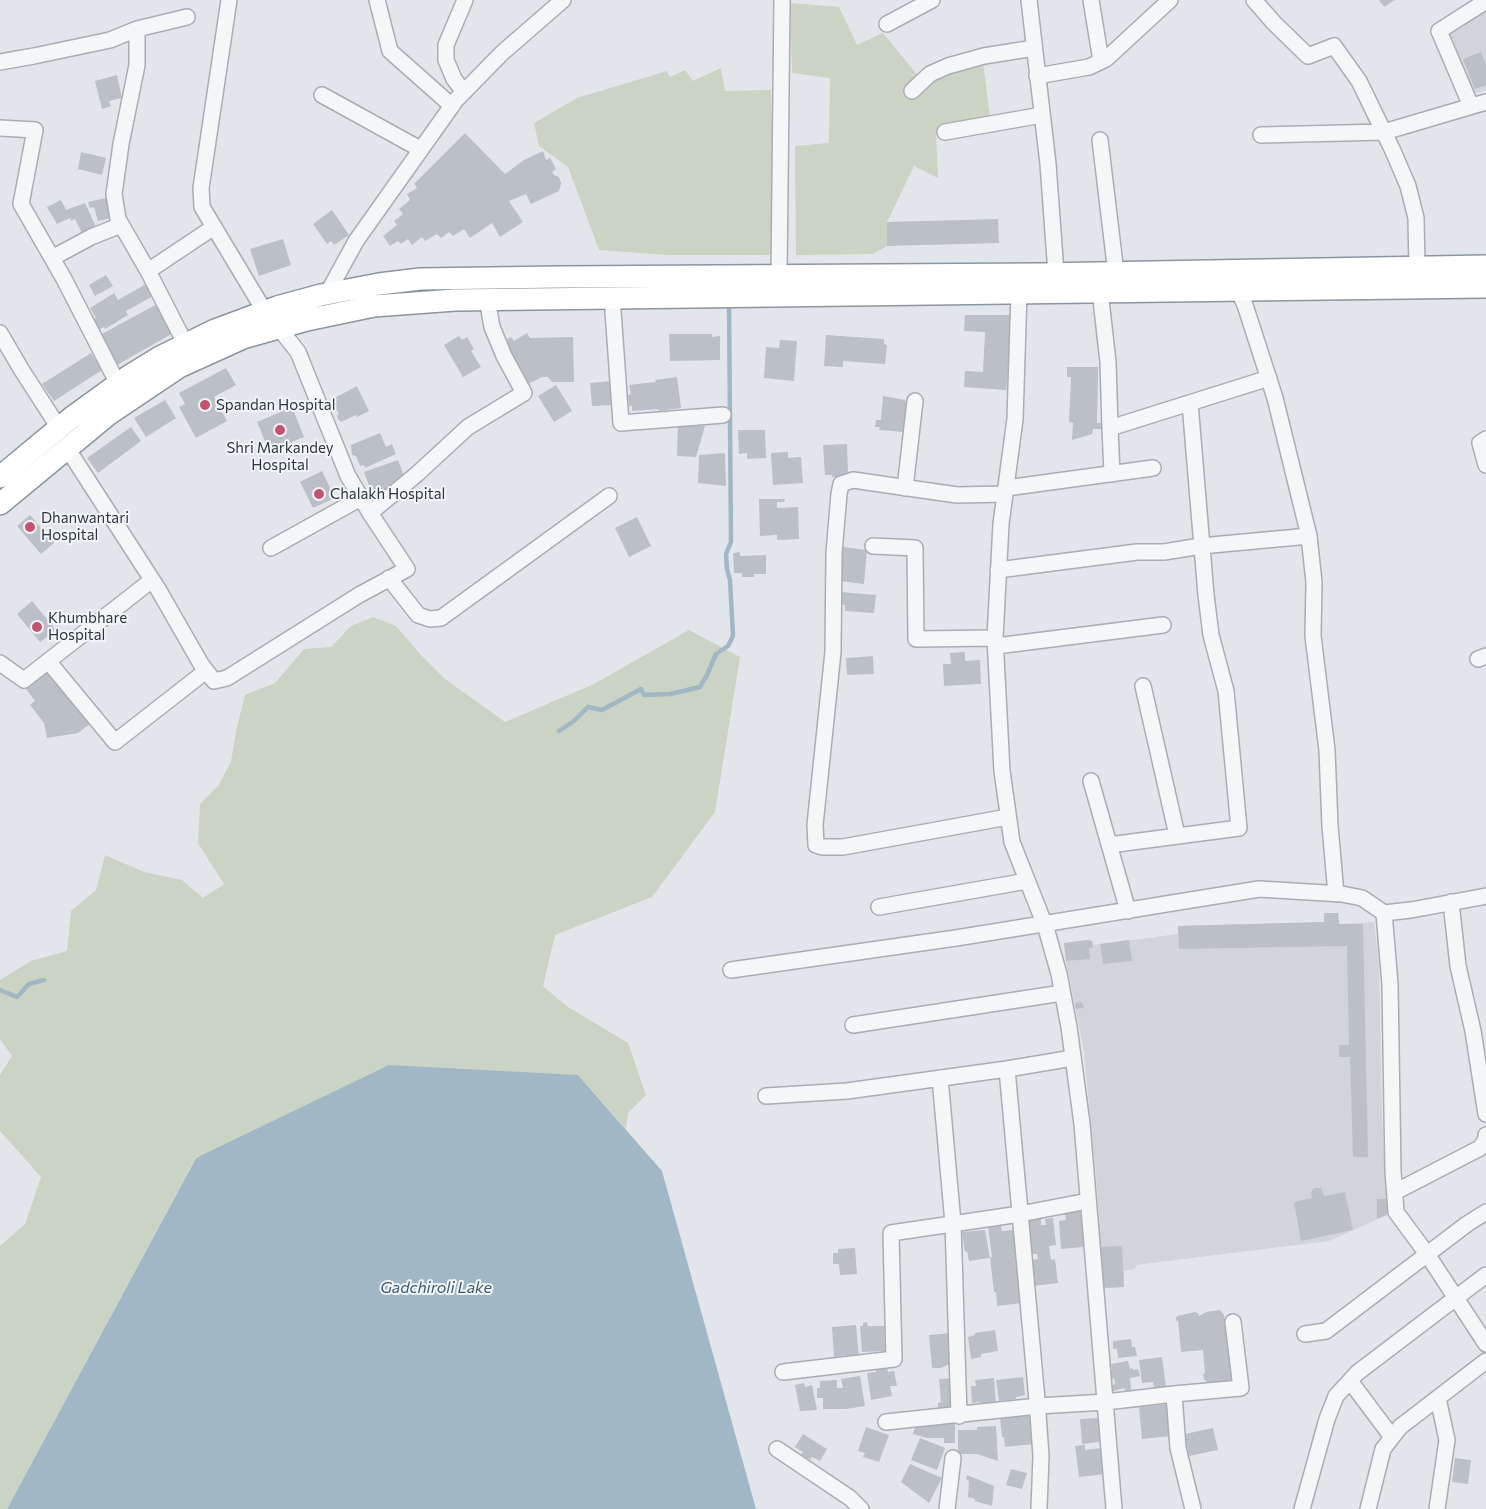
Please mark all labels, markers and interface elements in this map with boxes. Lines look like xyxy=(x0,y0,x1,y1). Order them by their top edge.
place label: Spandan Hospital xyxy=(216,396,335,414)
marker: Spandan Hospital xyxy=(198,398,212,412)
marker: Shri Markandey Hospital xyxy=(273,423,287,437)
place label: Shri Markandey Hospital xyxy=(227,439,333,474)
place label: Chalakh Hospital xyxy=(330,485,445,503)
marker: Chalakh Hospital xyxy=(312,487,326,501)
place label: Dhanwantari Hospital xyxy=(41,509,129,544)
marker: Dhanwantari Hospital xyxy=(23,520,37,534)
place label: Khumbhare Hospital xyxy=(48,609,127,644)
marker: Khumbhare Hospital xyxy=(30,620,44,634)
water label: Gadchiroli Lake xyxy=(380,1278,492,1298)

